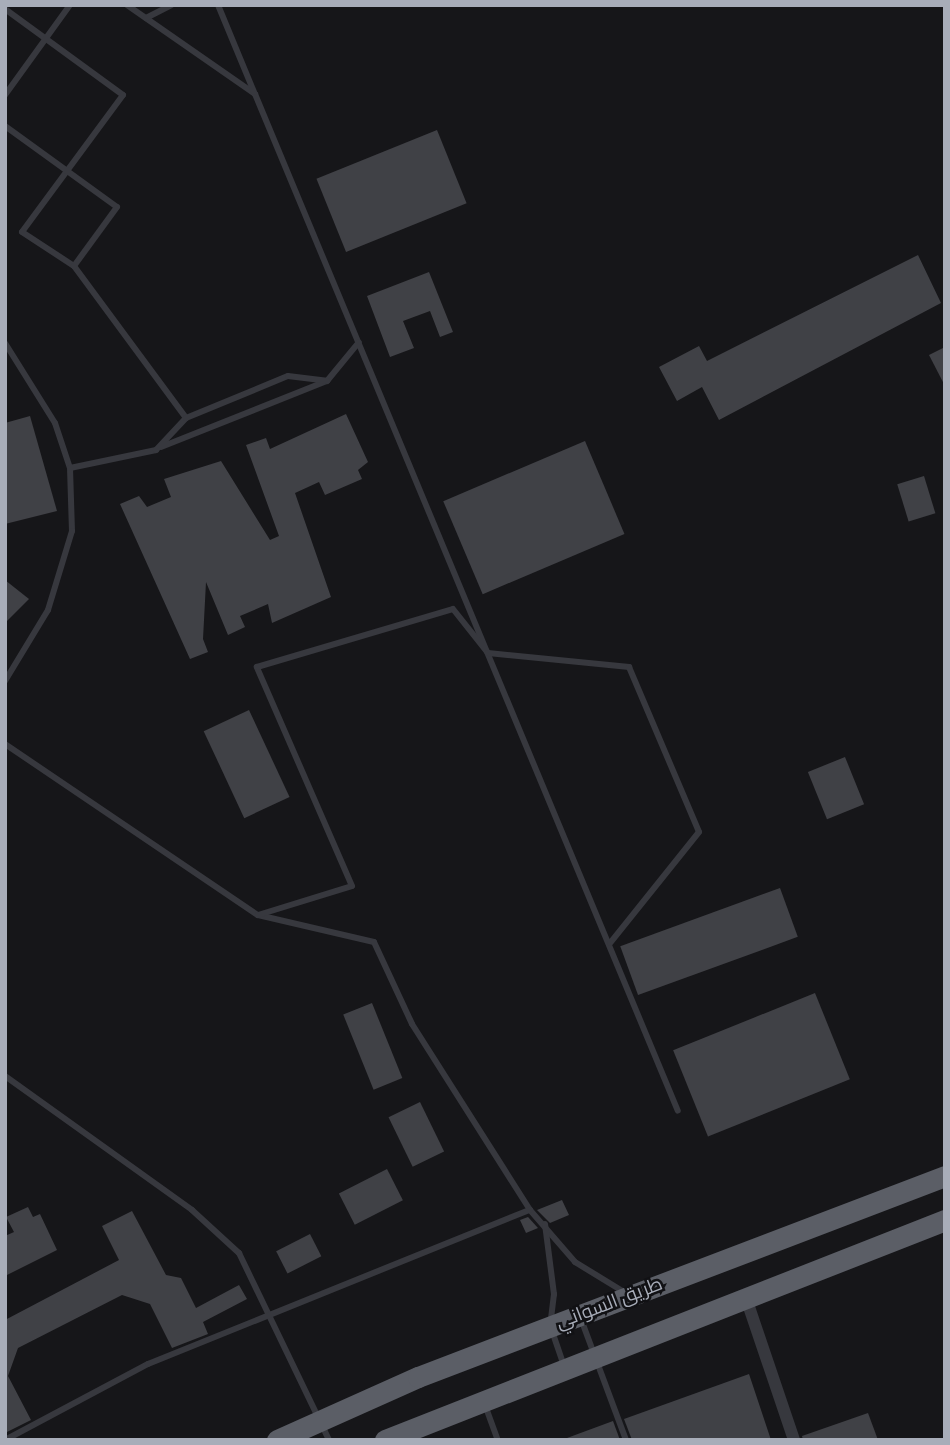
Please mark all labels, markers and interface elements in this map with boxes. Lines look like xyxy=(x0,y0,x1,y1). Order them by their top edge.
street label: طريق السواني xyxy=(552,1272,666,1334)

